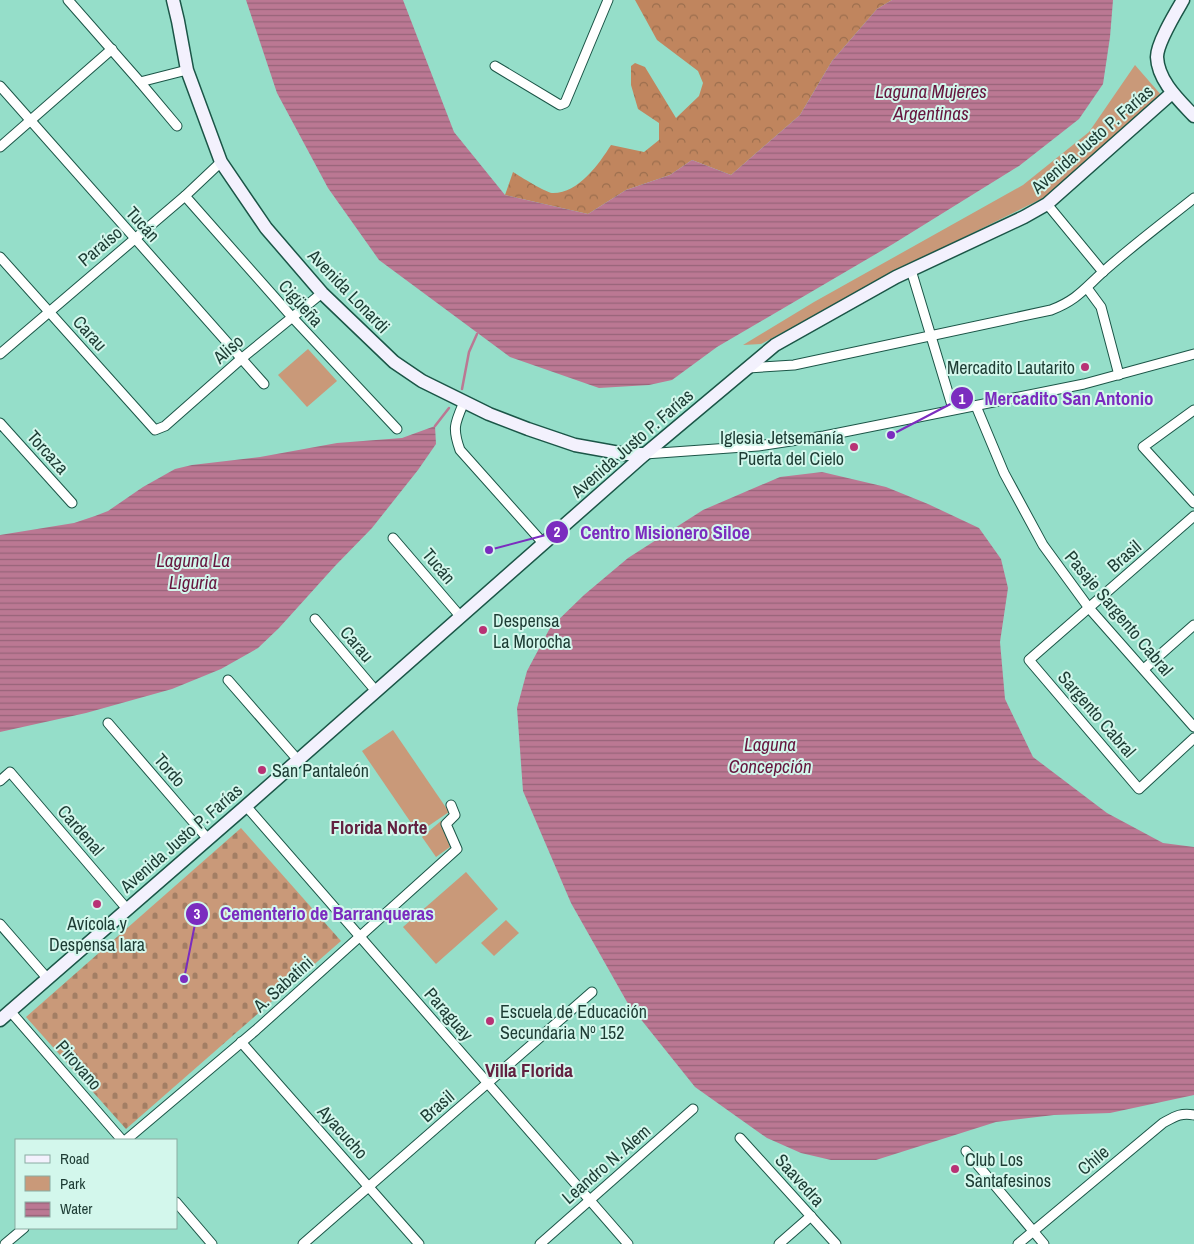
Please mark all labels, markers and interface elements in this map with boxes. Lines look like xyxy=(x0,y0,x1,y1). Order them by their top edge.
water label: Laguna Mujeres Argentinas xyxy=(875,78,987,126)
street label: Avenida Justo P. Farías xyxy=(1025,79,1159,200)
street label: Tucán xyxy=(120,201,166,247)
street label: Paraíso xyxy=(72,220,128,272)
street label: Avenida Lonardi xyxy=(302,243,396,339)
street label: Cigüeña xyxy=(273,274,329,332)
street label: Carau xyxy=(67,310,113,356)
street label: Aliso xyxy=(207,329,249,370)
place label: Mercadito Lautarito xyxy=(947,355,1075,380)
marker: Mercadito Lautarito xyxy=(1079,361,1091,373)
callout: Mercadito San Antonio xyxy=(949,381,1164,415)
street label: Avenida Justo P. Farías xyxy=(565,383,699,504)
text: Mercadito San Antonio xyxy=(984,385,1154,411)
text: 1 xyxy=(959,388,966,409)
street label: Torcaza xyxy=(21,424,75,480)
place label: Iglesia Jetsemanía Puerta del Cielo xyxy=(720,425,844,471)
marker: Iglesia Jetsemanía Puerta del Cielo xyxy=(848,441,860,453)
callout: Centro Misionero Siloe xyxy=(545,515,760,549)
text: Centro Misionero Siloe xyxy=(580,519,750,545)
text: 2 xyxy=(554,521,561,542)
street label: Brasil xyxy=(1102,534,1146,578)
street label: Tucán xyxy=(417,543,461,589)
street label: Pasaje Sargento Cabral xyxy=(1059,545,1179,681)
water label: Laguna La Liguria xyxy=(156,547,230,595)
place label: Despensa La Morocha xyxy=(493,608,571,654)
street label: Carau xyxy=(335,621,379,667)
marker: Despensa La Morocha xyxy=(477,624,489,636)
street label: Sargento Cabral xyxy=(1052,665,1142,763)
water label: Laguna Concepción xyxy=(728,731,812,779)
street label: Tordo xyxy=(148,748,192,792)
place label: San Pantaleón xyxy=(272,758,369,783)
marker: San Pantaleón xyxy=(256,764,268,776)
street label: Avenida Justo P. Farías xyxy=(114,778,248,899)
street label: Cardenal xyxy=(52,799,110,861)
district label: Florida Norte xyxy=(331,814,428,840)
callout: Cementerio de Barranqueras xyxy=(185,897,444,931)
marker: Avícola y Despensa Iara xyxy=(91,898,103,910)
text: Cementerio de Barranqueras xyxy=(220,900,434,926)
text: 3 xyxy=(194,903,201,924)
place label: Avícola y Despensa Iara xyxy=(49,911,145,957)
street label: A. Sabatini xyxy=(247,950,319,1018)
street label: Paraguay xyxy=(419,982,480,1047)
place label: Escuela de Educación Secundaria Nº 152 xyxy=(500,999,647,1045)
marker: Escuela de Educación Secundaria Nº 152 xyxy=(484,1015,496,1027)
street label: Pirovano xyxy=(50,1035,108,1095)
district label: Villa Florida xyxy=(485,1057,573,1083)
street label: Brasil xyxy=(415,1084,459,1128)
street label: Ayacucho xyxy=(311,1099,374,1164)
street label: Leandro N. Alem xyxy=(556,1118,656,1210)
legend xyxy=(15,1139,178,1229)
street label: Chile xyxy=(1072,1139,1114,1181)
place label: Club Los Santafesinos xyxy=(965,1147,1051,1193)
text: Road xyxy=(60,1148,89,1169)
street label: Saavedra xyxy=(770,1148,830,1212)
marker: Club Los Santafesinos xyxy=(949,1163,961,1175)
text: Park xyxy=(60,1173,86,1194)
text: Water xyxy=(60,1198,92,1219)

